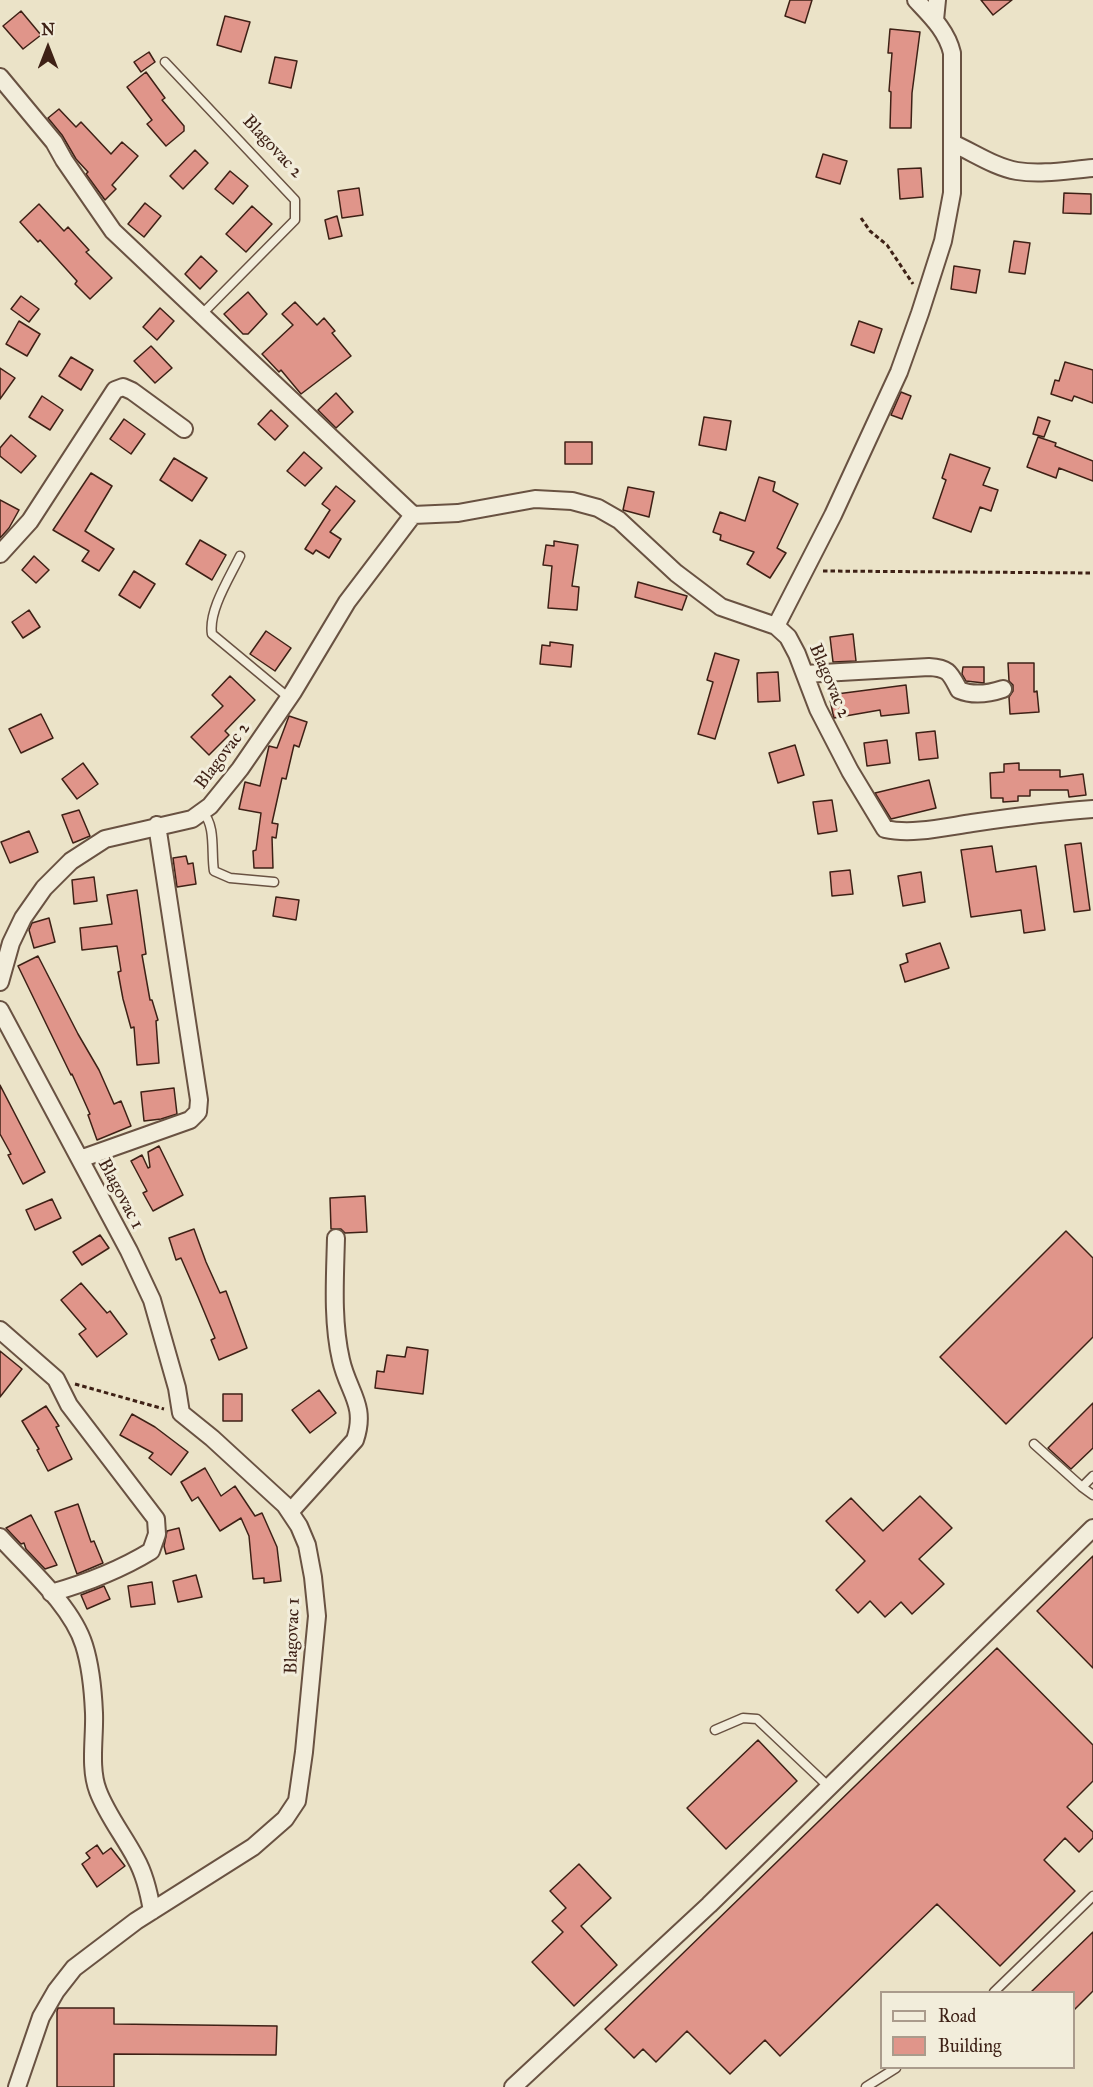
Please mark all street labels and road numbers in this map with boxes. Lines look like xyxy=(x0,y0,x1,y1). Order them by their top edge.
street label: Blagovac 2 xyxy=(237,111,307,183)
street label: Blagovac 2 xyxy=(804,641,854,721)
street label: Blagovac 2 xyxy=(191,718,255,794)
street label: Blagovac 1 xyxy=(92,1155,148,1233)
street label: Blagovac 1 xyxy=(281,1597,305,1675)

